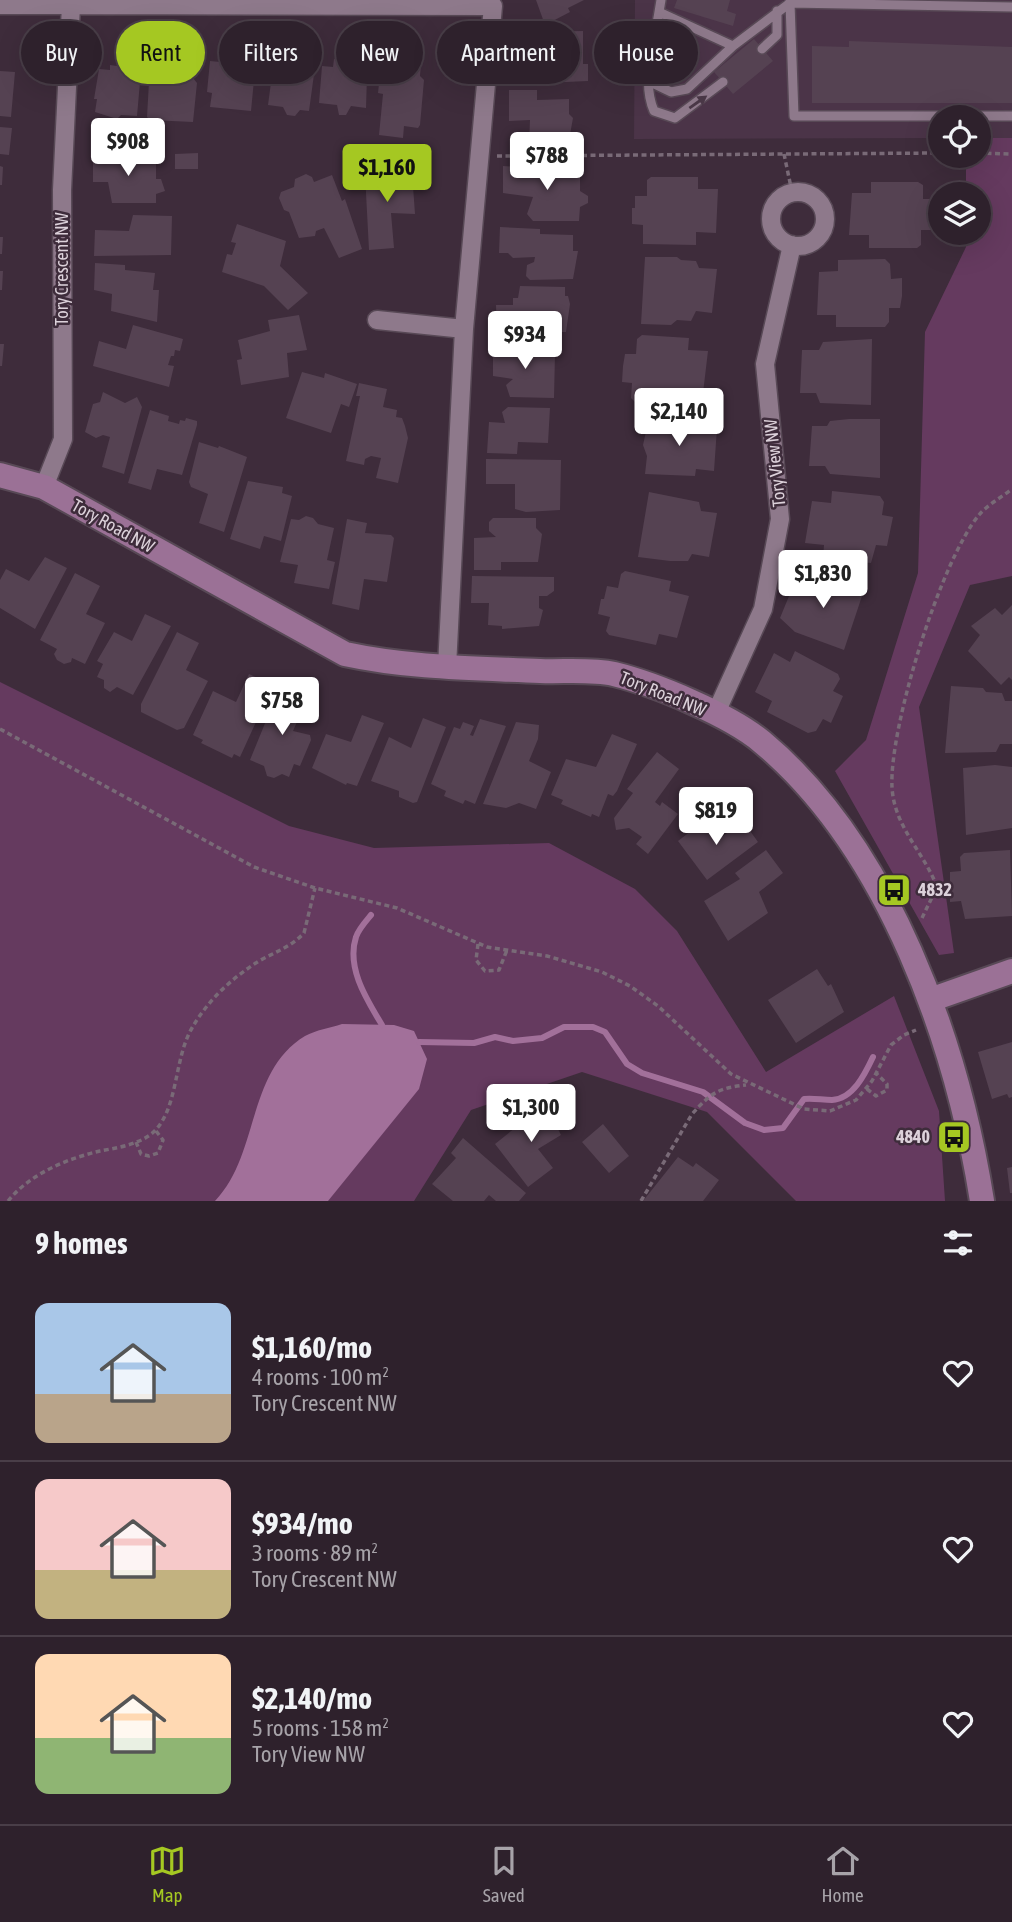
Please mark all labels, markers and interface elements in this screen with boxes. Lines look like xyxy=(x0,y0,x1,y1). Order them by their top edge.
chip: Buy xyxy=(21,21,102,84)
chip: Rent xyxy=(116,21,205,84)
chip: Filters xyxy=(219,21,322,84)
chip: New xyxy=(336,21,423,84)
chip: Apartment xyxy=(437,21,580,84)
chip: House xyxy=(594,21,698,84)
one-way arrow xyxy=(689,95,707,109)
map controls xyxy=(928,105,991,245)
button: locate xyxy=(928,105,991,168)
pin: $908 xyxy=(87,118,169,178)
text: $908 xyxy=(107,128,149,154)
pin: $788 xyxy=(506,132,588,192)
text: $788 xyxy=(526,142,568,168)
pin: $1,160 xyxy=(330,144,444,204)
text: $1,160 xyxy=(359,154,416,180)
button: layers xyxy=(928,182,991,245)
street label: Tory Crescent NW xyxy=(51,212,72,326)
pin: $934 xyxy=(484,312,566,371)
text: $934 xyxy=(504,321,546,347)
pin: $2,140 xyxy=(622,388,736,448)
text: $2,140 xyxy=(651,398,708,424)
street label: Tory View NW xyxy=(759,418,790,508)
street label: Tory Road NW xyxy=(68,494,158,557)
pin: $1,830 xyxy=(766,550,880,610)
text: $1,830 xyxy=(795,560,852,586)
street label: Tory Road NW xyxy=(617,667,709,720)
pin: $758 xyxy=(241,678,323,737)
text: $758 xyxy=(261,687,303,713)
pin: $819 xyxy=(675,788,757,847)
text: $819 xyxy=(695,797,737,823)
bus stop icon: 4832 xyxy=(875,871,913,909)
place label: 4832 xyxy=(917,879,952,900)
pin: $1,300 xyxy=(474,1084,588,1144)
text: $1,300 xyxy=(503,1094,560,1120)
bus stop icon: 4840 xyxy=(935,1118,973,1156)
place label: 4840 xyxy=(895,1126,930,1147)
icon: filters xyxy=(939,1224,977,1262)
text: 9 homes xyxy=(35,1226,128,1260)
text: $1,160/mo xyxy=(252,1330,372,1364)
icon: home xyxy=(91,1331,175,1415)
icon: heart xyxy=(939,1354,977,1392)
text: 4 rooms · 100 m² xyxy=(252,1364,389,1390)
text: Tory Crescent NW xyxy=(252,1390,397,1416)
text: $934/mo xyxy=(252,1506,353,1540)
icon: home xyxy=(91,1507,175,1591)
icon: heart xyxy=(939,1530,977,1568)
text: 3 rooms · 89 m² xyxy=(252,1540,378,1566)
text: Tory Crescent NW xyxy=(252,1566,397,1592)
text: $2,140/mo xyxy=(252,1681,372,1715)
icon: home xyxy=(91,1682,175,1766)
icon: heart xyxy=(939,1705,977,1743)
text: 5 rooms · 158 m² xyxy=(252,1715,389,1741)
text: Tory View NW xyxy=(252,1741,365,1767)
tab: Map xyxy=(148,1842,186,1906)
tab: Saved xyxy=(483,1842,525,1906)
tab: Home xyxy=(821,1842,864,1906)

